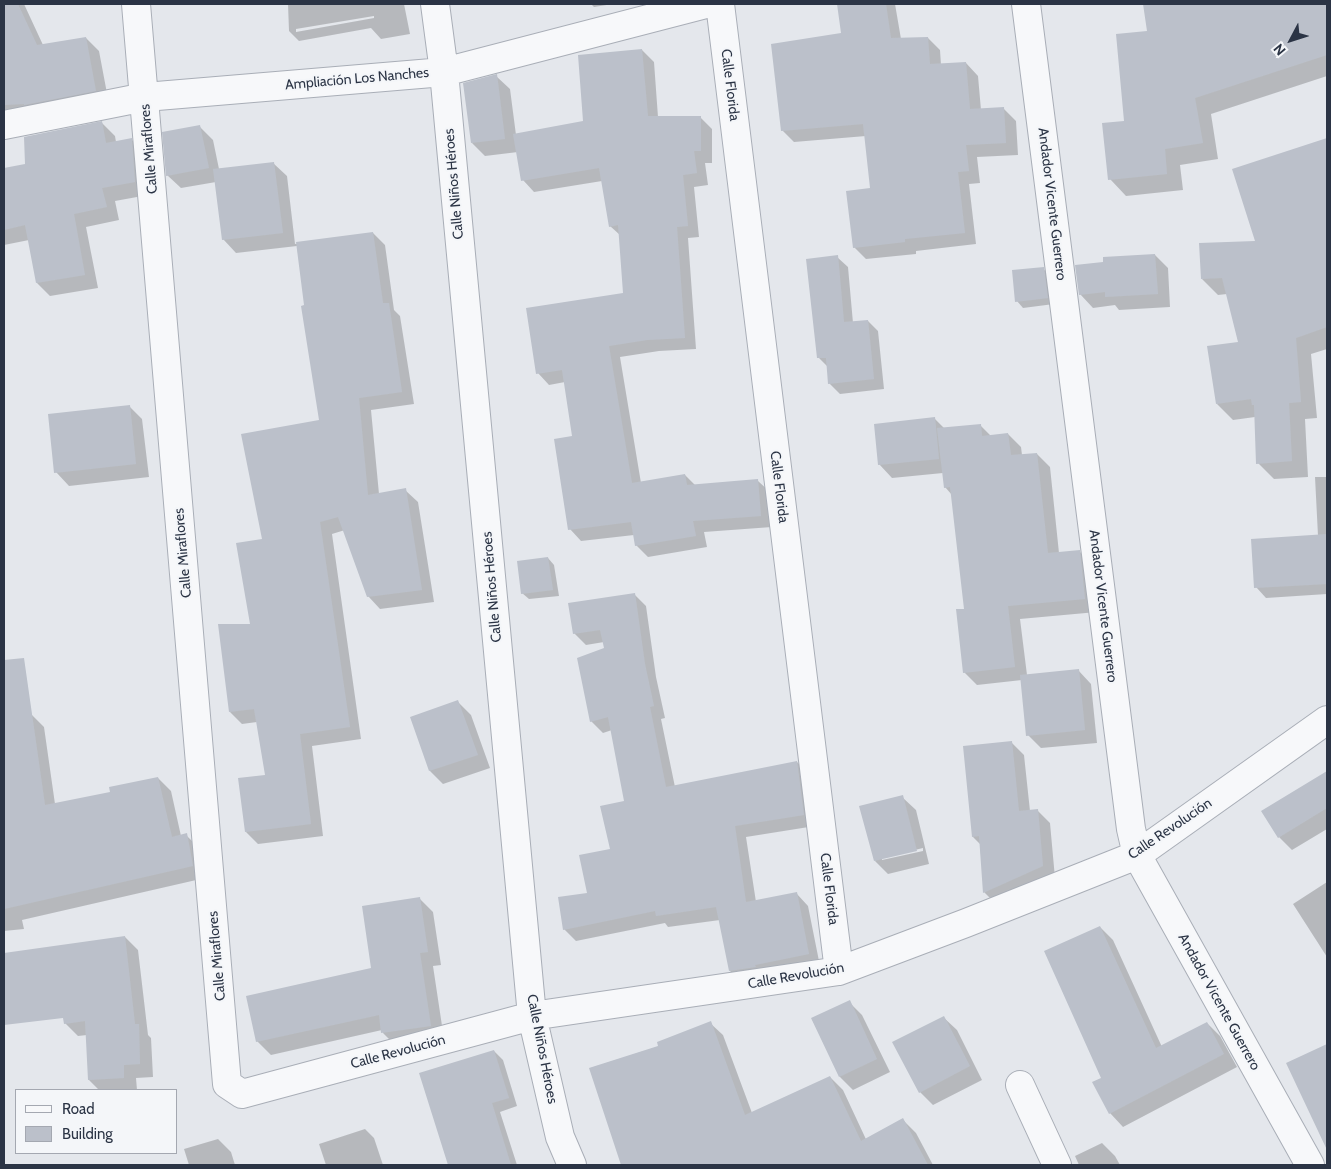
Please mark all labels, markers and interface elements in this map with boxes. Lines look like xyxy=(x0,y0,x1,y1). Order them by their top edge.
north arrow xyxy=(1266,15,1316,65)
text: N xyxy=(1269,40,1290,59)
street label: Calle Florida xyxy=(717,48,743,122)
street label: Ampliación Los Nanches xyxy=(284,64,430,94)
street label: Calle Miraflores xyxy=(137,103,161,195)
street label: Andador Vicente Guerrero xyxy=(1034,127,1070,281)
street label: Calle Niños Héroes xyxy=(441,128,467,240)
street label: Calle Florida xyxy=(766,450,792,524)
street label: Calle Miraflores xyxy=(171,507,195,599)
street label: Andador Vicente Guerrero xyxy=(1085,529,1121,683)
street label: Calle Niños Héroes xyxy=(479,531,505,643)
street label: Calle Revolución xyxy=(1125,795,1215,863)
street label: Calle Florida xyxy=(816,852,842,926)
street label: Calle Miraflores xyxy=(205,910,229,1002)
street label: Andador Vicente Guerrero xyxy=(1174,931,1264,1073)
street label: Calle Revolución xyxy=(747,959,845,993)
street label: Calle Niños Héroes xyxy=(523,993,561,1105)
street label: Calle Revolución xyxy=(349,1031,447,1073)
legend xyxy=(15,1089,178,1154)
text: Road xyxy=(62,1100,95,1118)
text: Building xyxy=(62,1125,113,1143)

